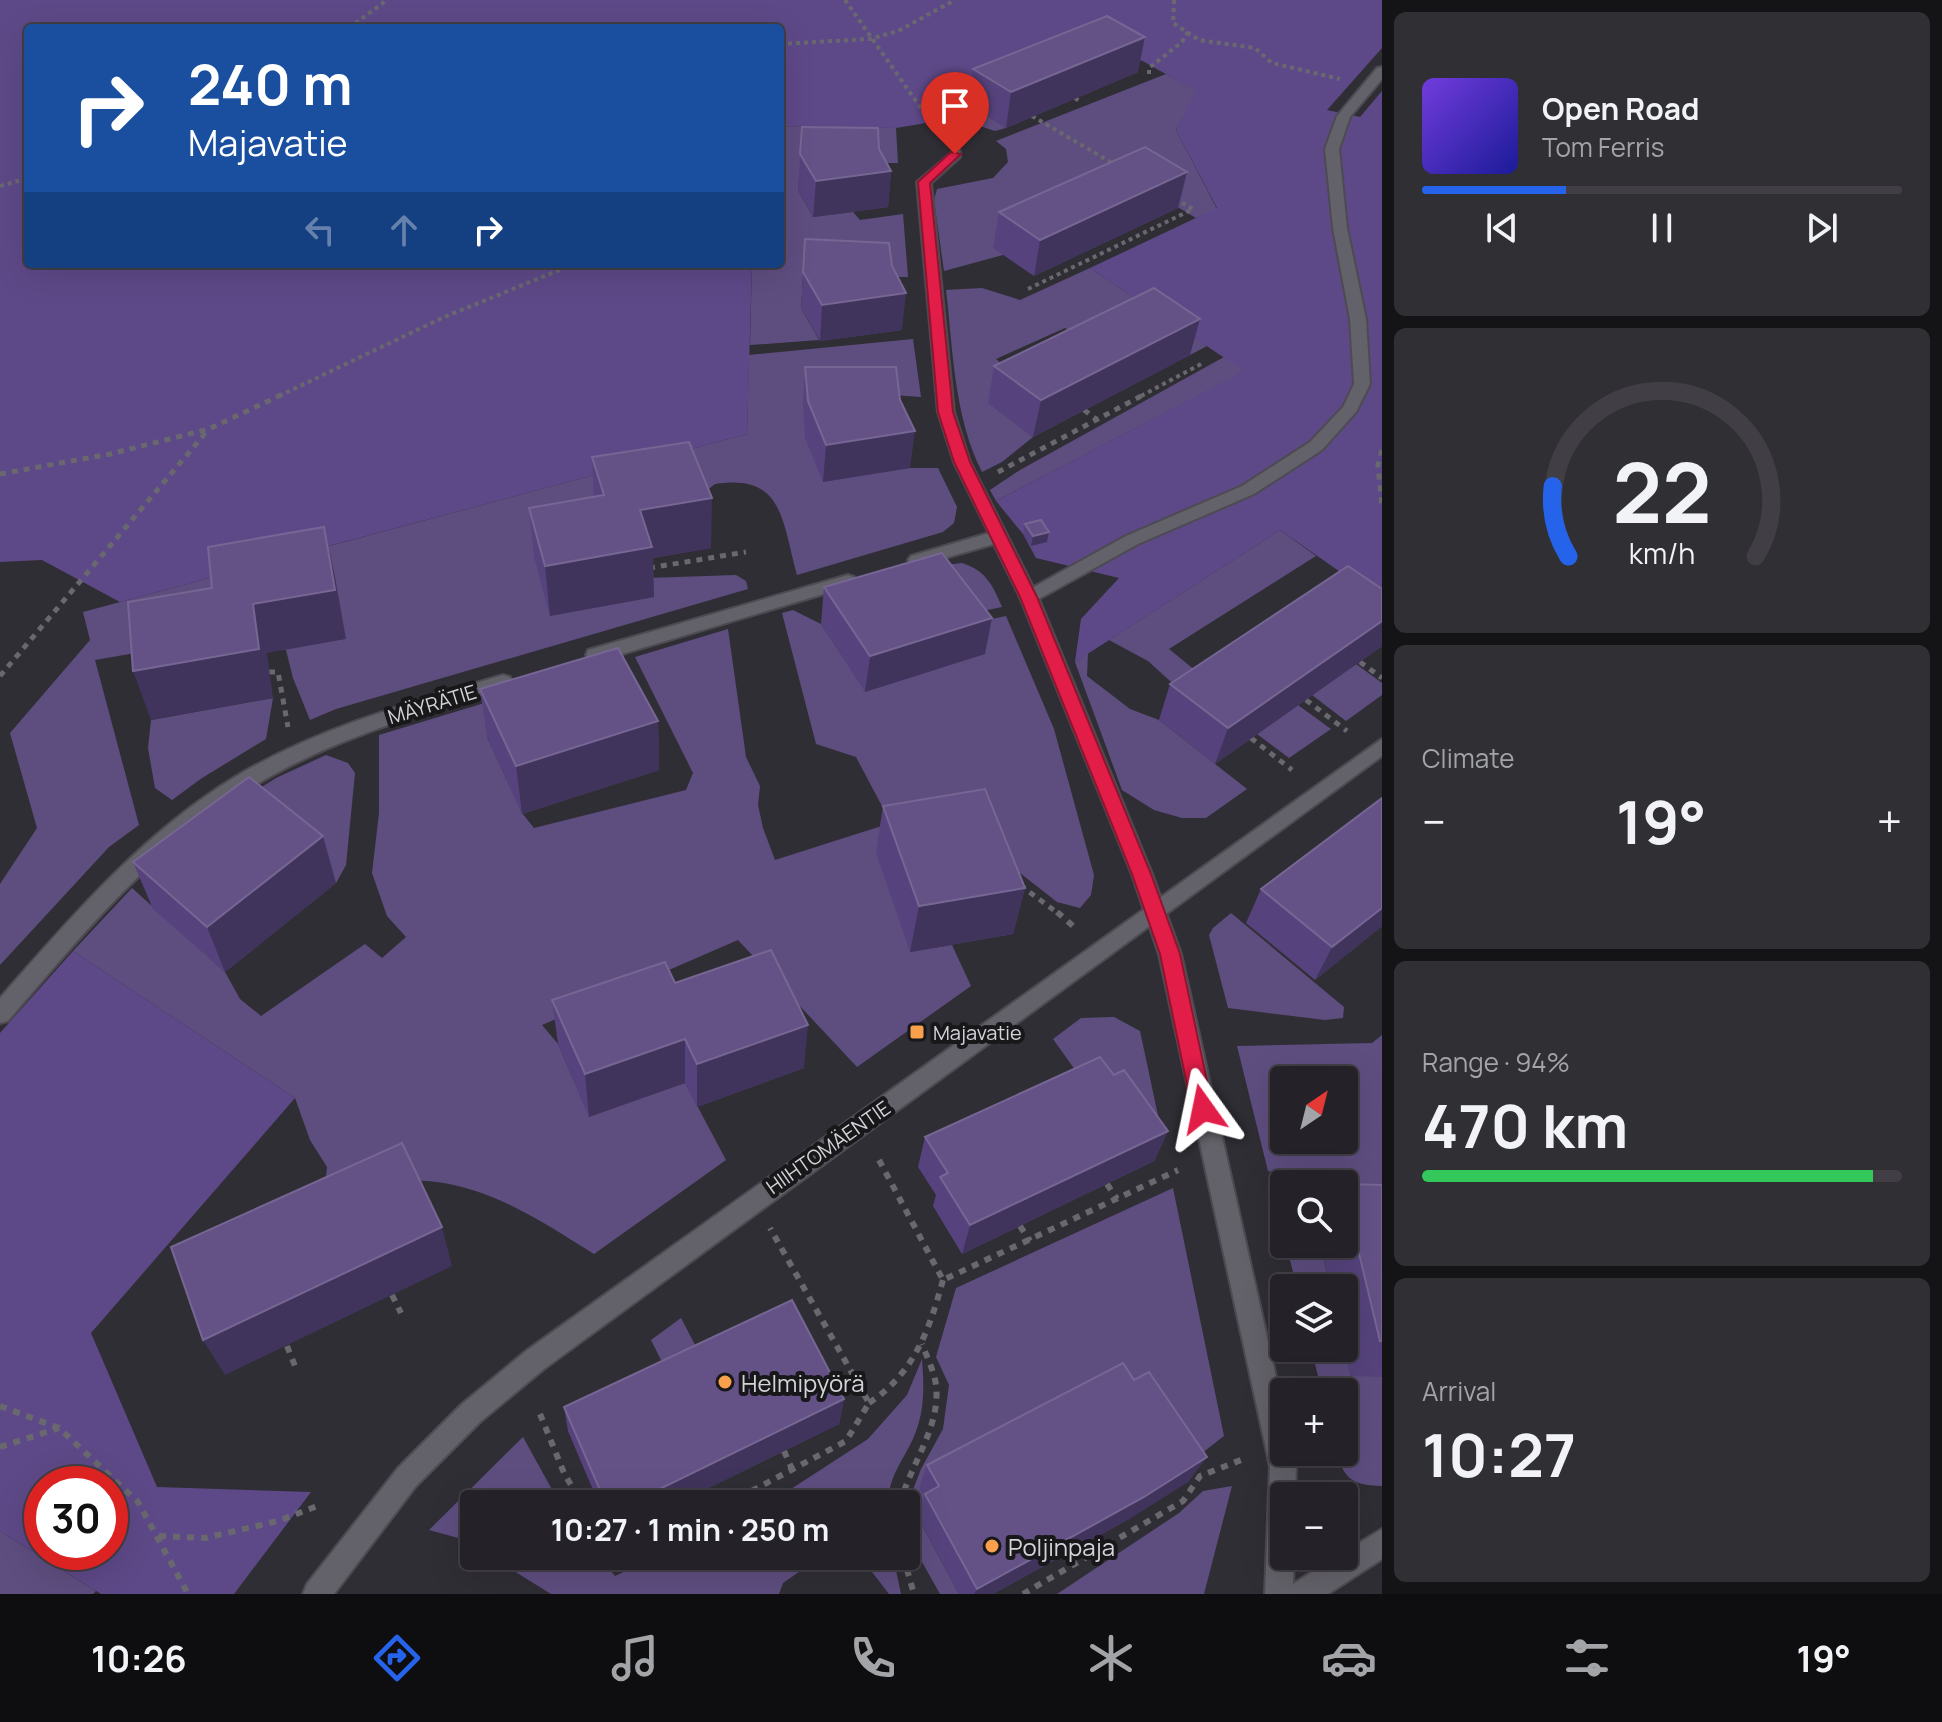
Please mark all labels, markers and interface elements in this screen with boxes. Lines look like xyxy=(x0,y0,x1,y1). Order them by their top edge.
text: 240 m xyxy=(188,45,353,122)
icon: right xyxy=(56,56,160,160)
pin xyxy=(921,72,989,154)
icon: arrive xyxy=(933,84,977,128)
text: Open Road xyxy=(1542,88,1699,129)
text: Majavatie xyxy=(188,118,348,167)
text: Tom Ferris xyxy=(1542,129,1664,165)
icon: previous xyxy=(1480,206,1524,250)
icon: pause xyxy=(1640,206,1684,250)
icon: next xyxy=(1800,206,1844,250)
icon: left xyxy=(298,208,342,252)
icon: ahead xyxy=(382,208,426,252)
icon: right xyxy=(466,208,510,252)
text: 22 xyxy=(1612,433,1712,547)
text: km/h xyxy=(1629,534,1695,573)
street label: MÄYRÄTIE xyxy=(384,678,480,730)
text: Climate xyxy=(1422,740,1514,776)
text: 19° xyxy=(1616,780,1706,862)
text: − xyxy=(1422,791,1446,851)
text: + xyxy=(1877,791,1902,851)
place label: Majavatie xyxy=(933,1019,1022,1046)
marker: Majavatie xyxy=(908,1023,926,1041)
text: Range · 94% xyxy=(1422,1044,1570,1080)
north arrow xyxy=(1270,1066,1358,1154)
map controls xyxy=(1270,1066,1358,1570)
position arrow xyxy=(1161,1067,1245,1151)
text: 470 km xyxy=(1422,1084,1628,1166)
street label: HIIHTOMÄENTIE xyxy=(761,1094,895,1200)
button: search xyxy=(1270,1170,1358,1258)
button: layers xyxy=(1270,1274,1358,1362)
place label: Helmipyörä xyxy=(741,1366,865,1399)
marker: Helmipyörä xyxy=(716,1373,734,1391)
text: Arrival xyxy=(1422,1373,1496,1409)
button: + xyxy=(1270,1378,1358,1466)
text: 10:27 xyxy=(1422,1413,1576,1495)
speed limit sign: 30 xyxy=(24,1466,128,1570)
button: − xyxy=(1270,1482,1358,1570)
text: 10:27 · 1 min · 250 m xyxy=(551,1509,829,1550)
place label: Poljinpaja xyxy=(1008,1530,1115,1563)
marker: Poljinpaja xyxy=(983,1537,1001,1555)
icon: directions xyxy=(369,1630,425,1686)
icon: music xyxy=(607,1630,663,1686)
icon: phone xyxy=(845,1630,901,1686)
icon: climate xyxy=(1083,1630,1139,1686)
icon: car xyxy=(1321,1630,1377,1686)
icon: filters xyxy=(1559,1630,1615,1686)
text: 10:26 xyxy=(91,1634,187,1683)
text: 19° xyxy=(1797,1634,1851,1683)

